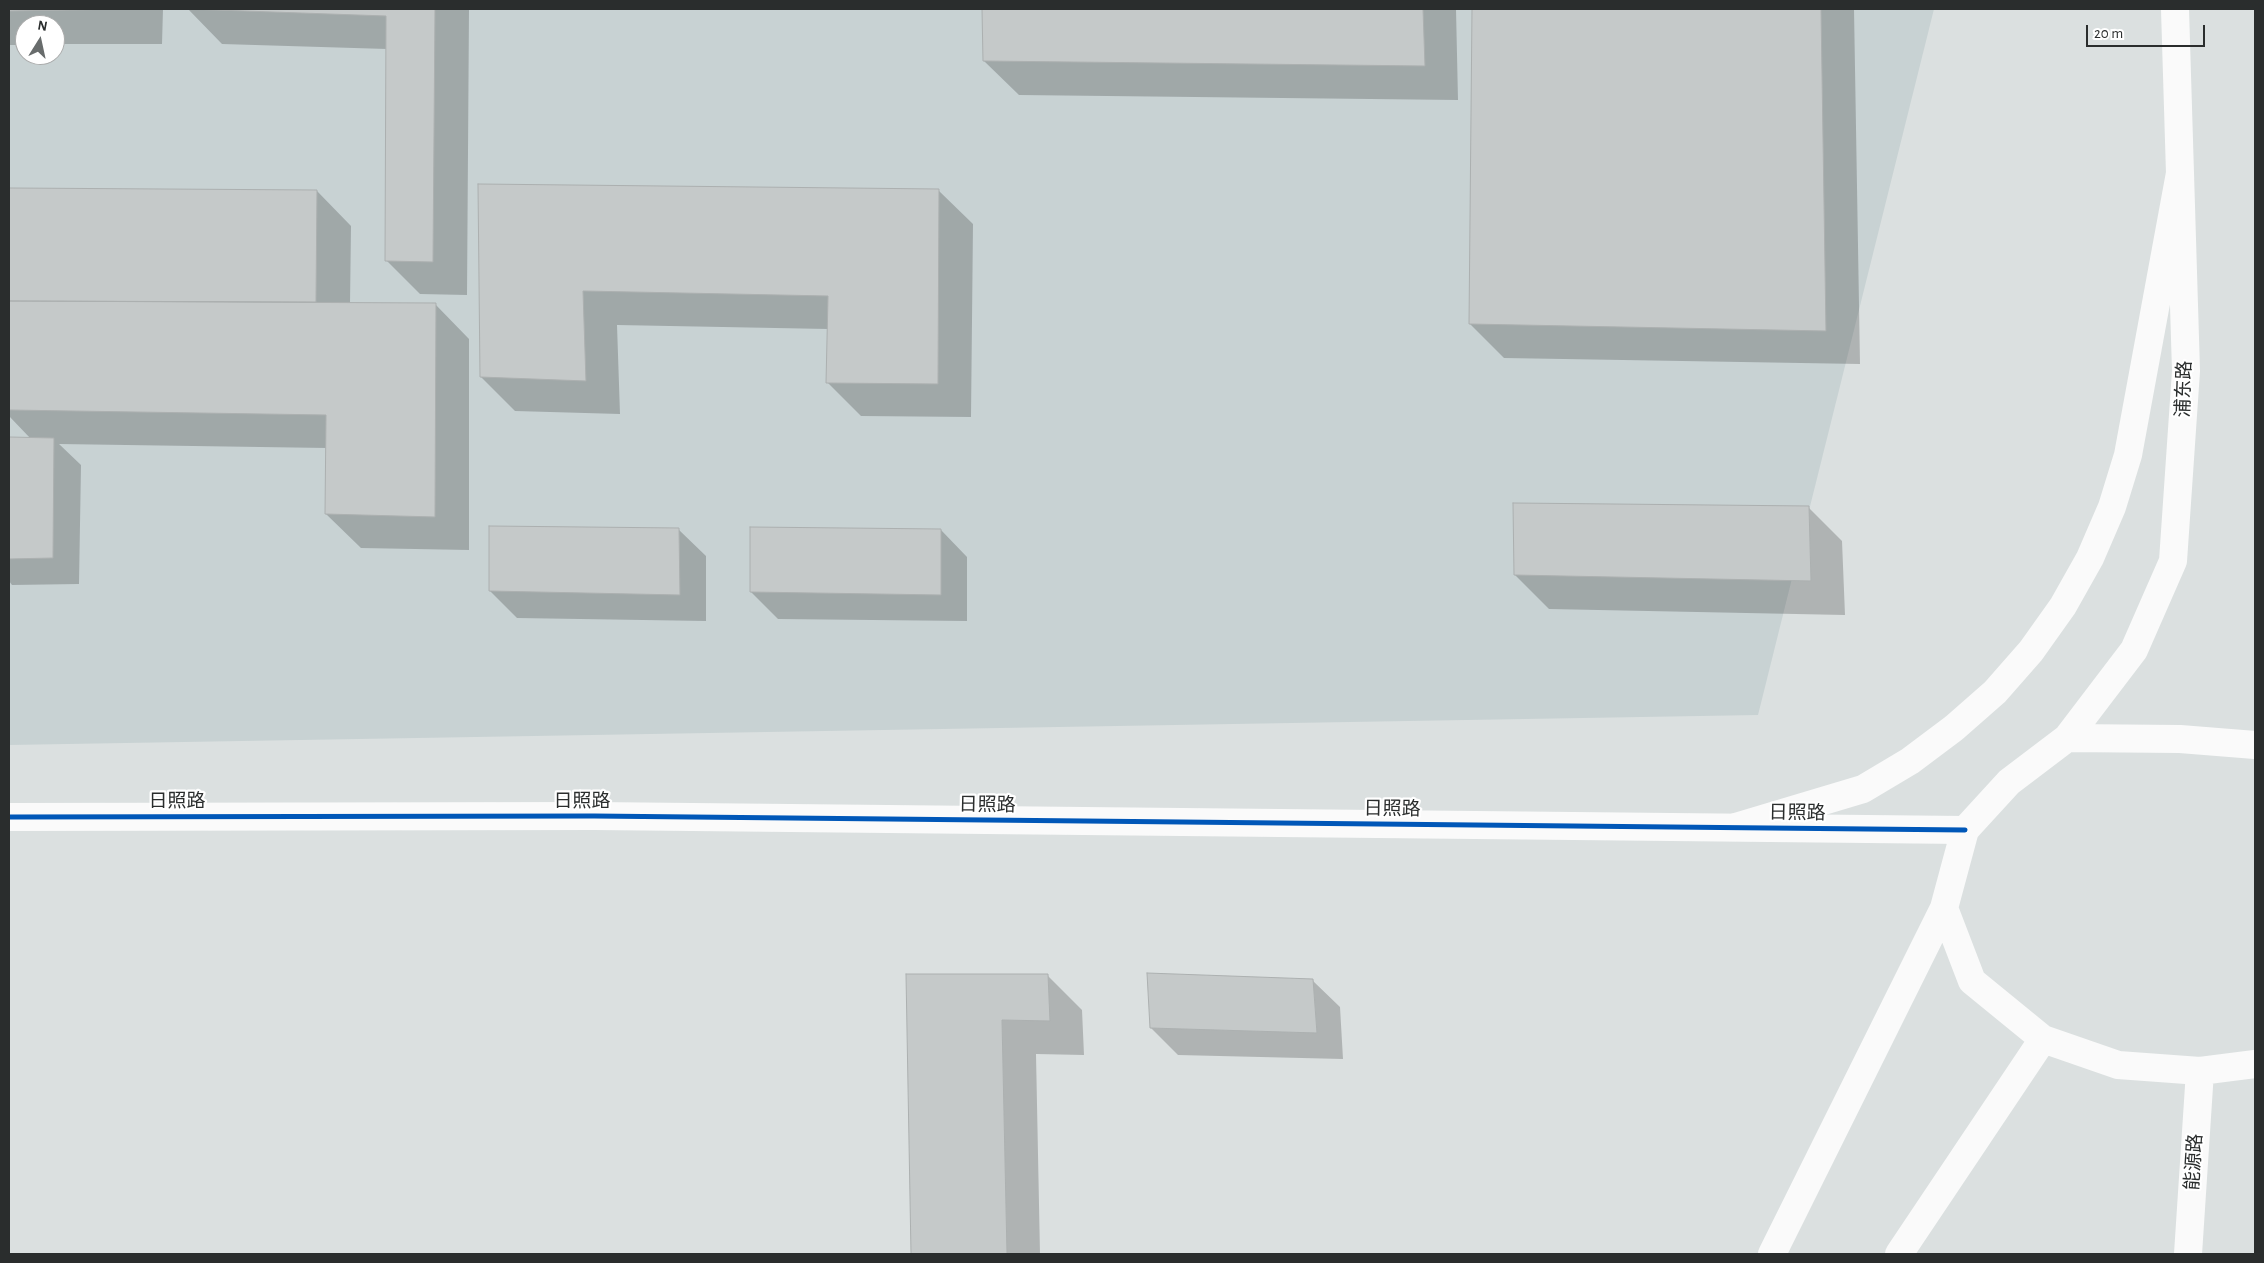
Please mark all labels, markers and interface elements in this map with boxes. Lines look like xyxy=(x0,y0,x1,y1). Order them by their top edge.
north arrow xyxy=(15,15,65,65)
scale bar xyxy=(2089,15,2208,47)
text: N xyxy=(36,18,48,34)
text: 20 m xyxy=(2094,26,2123,41)
street label: 浦东路 xyxy=(2172,360,2196,418)
street label: 日照路 xyxy=(149,790,205,812)
street label: 日照路 xyxy=(554,790,610,812)
street label: 日照路 xyxy=(958,793,1016,817)
street label: 日照路 xyxy=(1363,797,1421,821)
street label: 日照路 xyxy=(1768,801,1826,825)
street label: 能源路 xyxy=(2181,1133,2207,1191)

